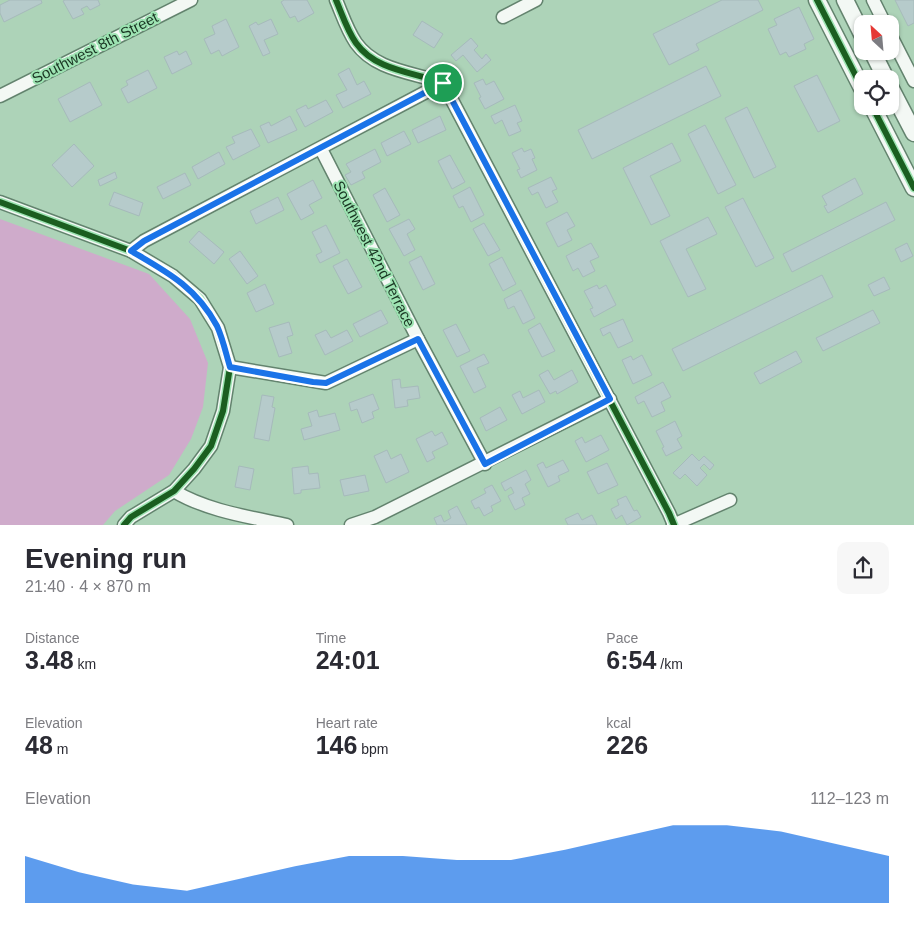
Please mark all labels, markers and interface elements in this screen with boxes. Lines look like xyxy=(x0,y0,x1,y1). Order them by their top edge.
street label: Southwest 8th Street xyxy=(29,8,161,87)
north arrow xyxy=(854,15,899,60)
map controls xyxy=(854,15,899,115)
pin xyxy=(422,62,464,104)
icon: arrive xyxy=(429,69,457,97)
button: locate xyxy=(854,70,899,115)
street label: Southwest 42nd Terrace xyxy=(330,178,419,330)
button: share xyxy=(837,542,889,594)
text: Evening run xyxy=(25,543,187,574)
text: 21:40 · 4 × 870 m xyxy=(25,578,151,595)
text: Distance xyxy=(25,630,79,646)
text: Time xyxy=(316,630,346,646)
text: Pace xyxy=(606,630,638,646)
text: 3.48 xyxy=(25,646,74,674)
text: 24:01 xyxy=(316,646,380,674)
text: 6:54 xyxy=(606,646,656,674)
text: km xyxy=(74,656,96,672)
text: /km xyxy=(656,656,683,672)
text: Elevation xyxy=(25,715,83,731)
text: Heart rate xyxy=(316,715,378,731)
text: kcal xyxy=(606,715,631,731)
text: 48 xyxy=(25,731,53,759)
text: 146 xyxy=(316,731,357,759)
text: 226 xyxy=(606,731,648,759)
text: m xyxy=(53,741,68,757)
text: bpm xyxy=(357,741,389,757)
text: Elevation xyxy=(25,790,91,807)
text: 112–123 m xyxy=(810,790,889,807)

